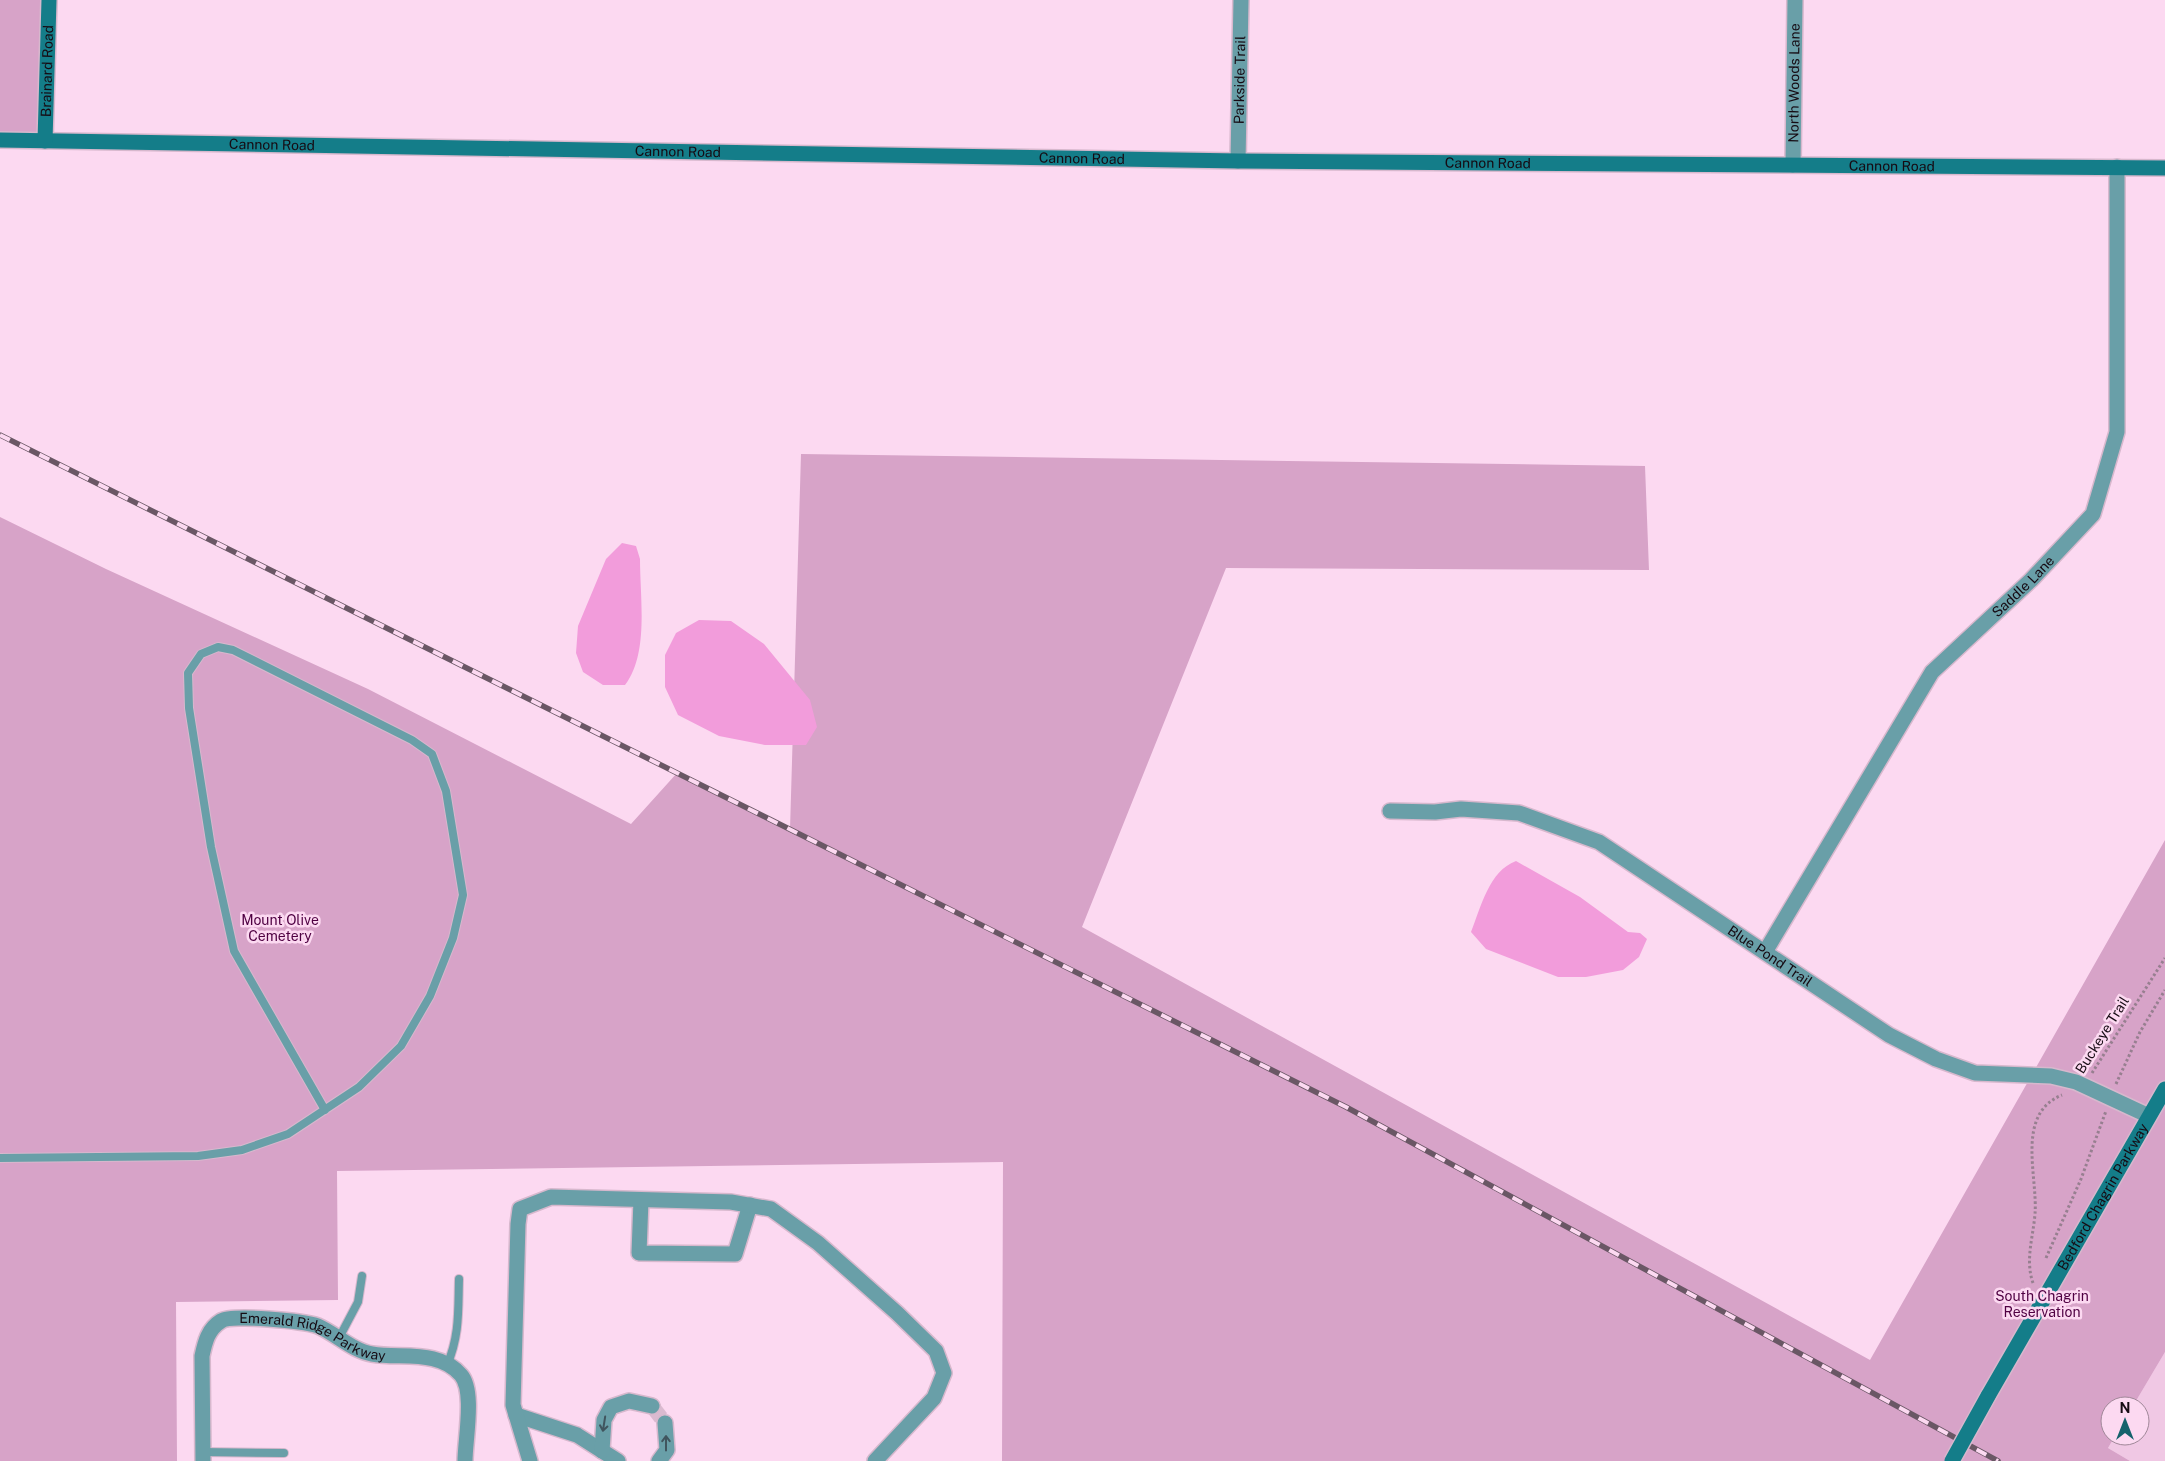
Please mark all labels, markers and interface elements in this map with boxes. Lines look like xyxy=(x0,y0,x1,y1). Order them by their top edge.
street label: North Woods Lane xyxy=(1785,23,1803,143)
street label: Brainard Road xyxy=(38,25,56,117)
street label: Parkside Trail xyxy=(1231,36,1248,124)
street label: Cannon Road xyxy=(229,136,315,153)
street label: Cannon Road xyxy=(635,143,721,160)
street label: Cannon Road xyxy=(1039,150,1125,167)
street label: Cannon Road xyxy=(1445,155,1531,171)
street label: Cannon Road xyxy=(1849,158,1935,174)
street label: Saddle Lane xyxy=(1989,552,2058,620)
park label: Mount Olive Cemetery xyxy=(241,912,319,944)
street label: Blue Pond Trail xyxy=(1725,922,1815,990)
street label: Buckeye Trail xyxy=(2072,994,2132,1076)
street label: Bedford Chagrin Parkway xyxy=(2054,1120,2152,1273)
park label: South Chagrin Reservation xyxy=(1995,1288,2089,1320)
street label: Emerald Ridge Parkway xyxy=(239,1310,387,1363)
north arrow xyxy=(2100,1396,2150,1446)
text: N xyxy=(2120,1400,2130,1416)
one-way arrow xyxy=(599,1416,609,1432)
one-way arrow xyxy=(661,1435,671,1451)

